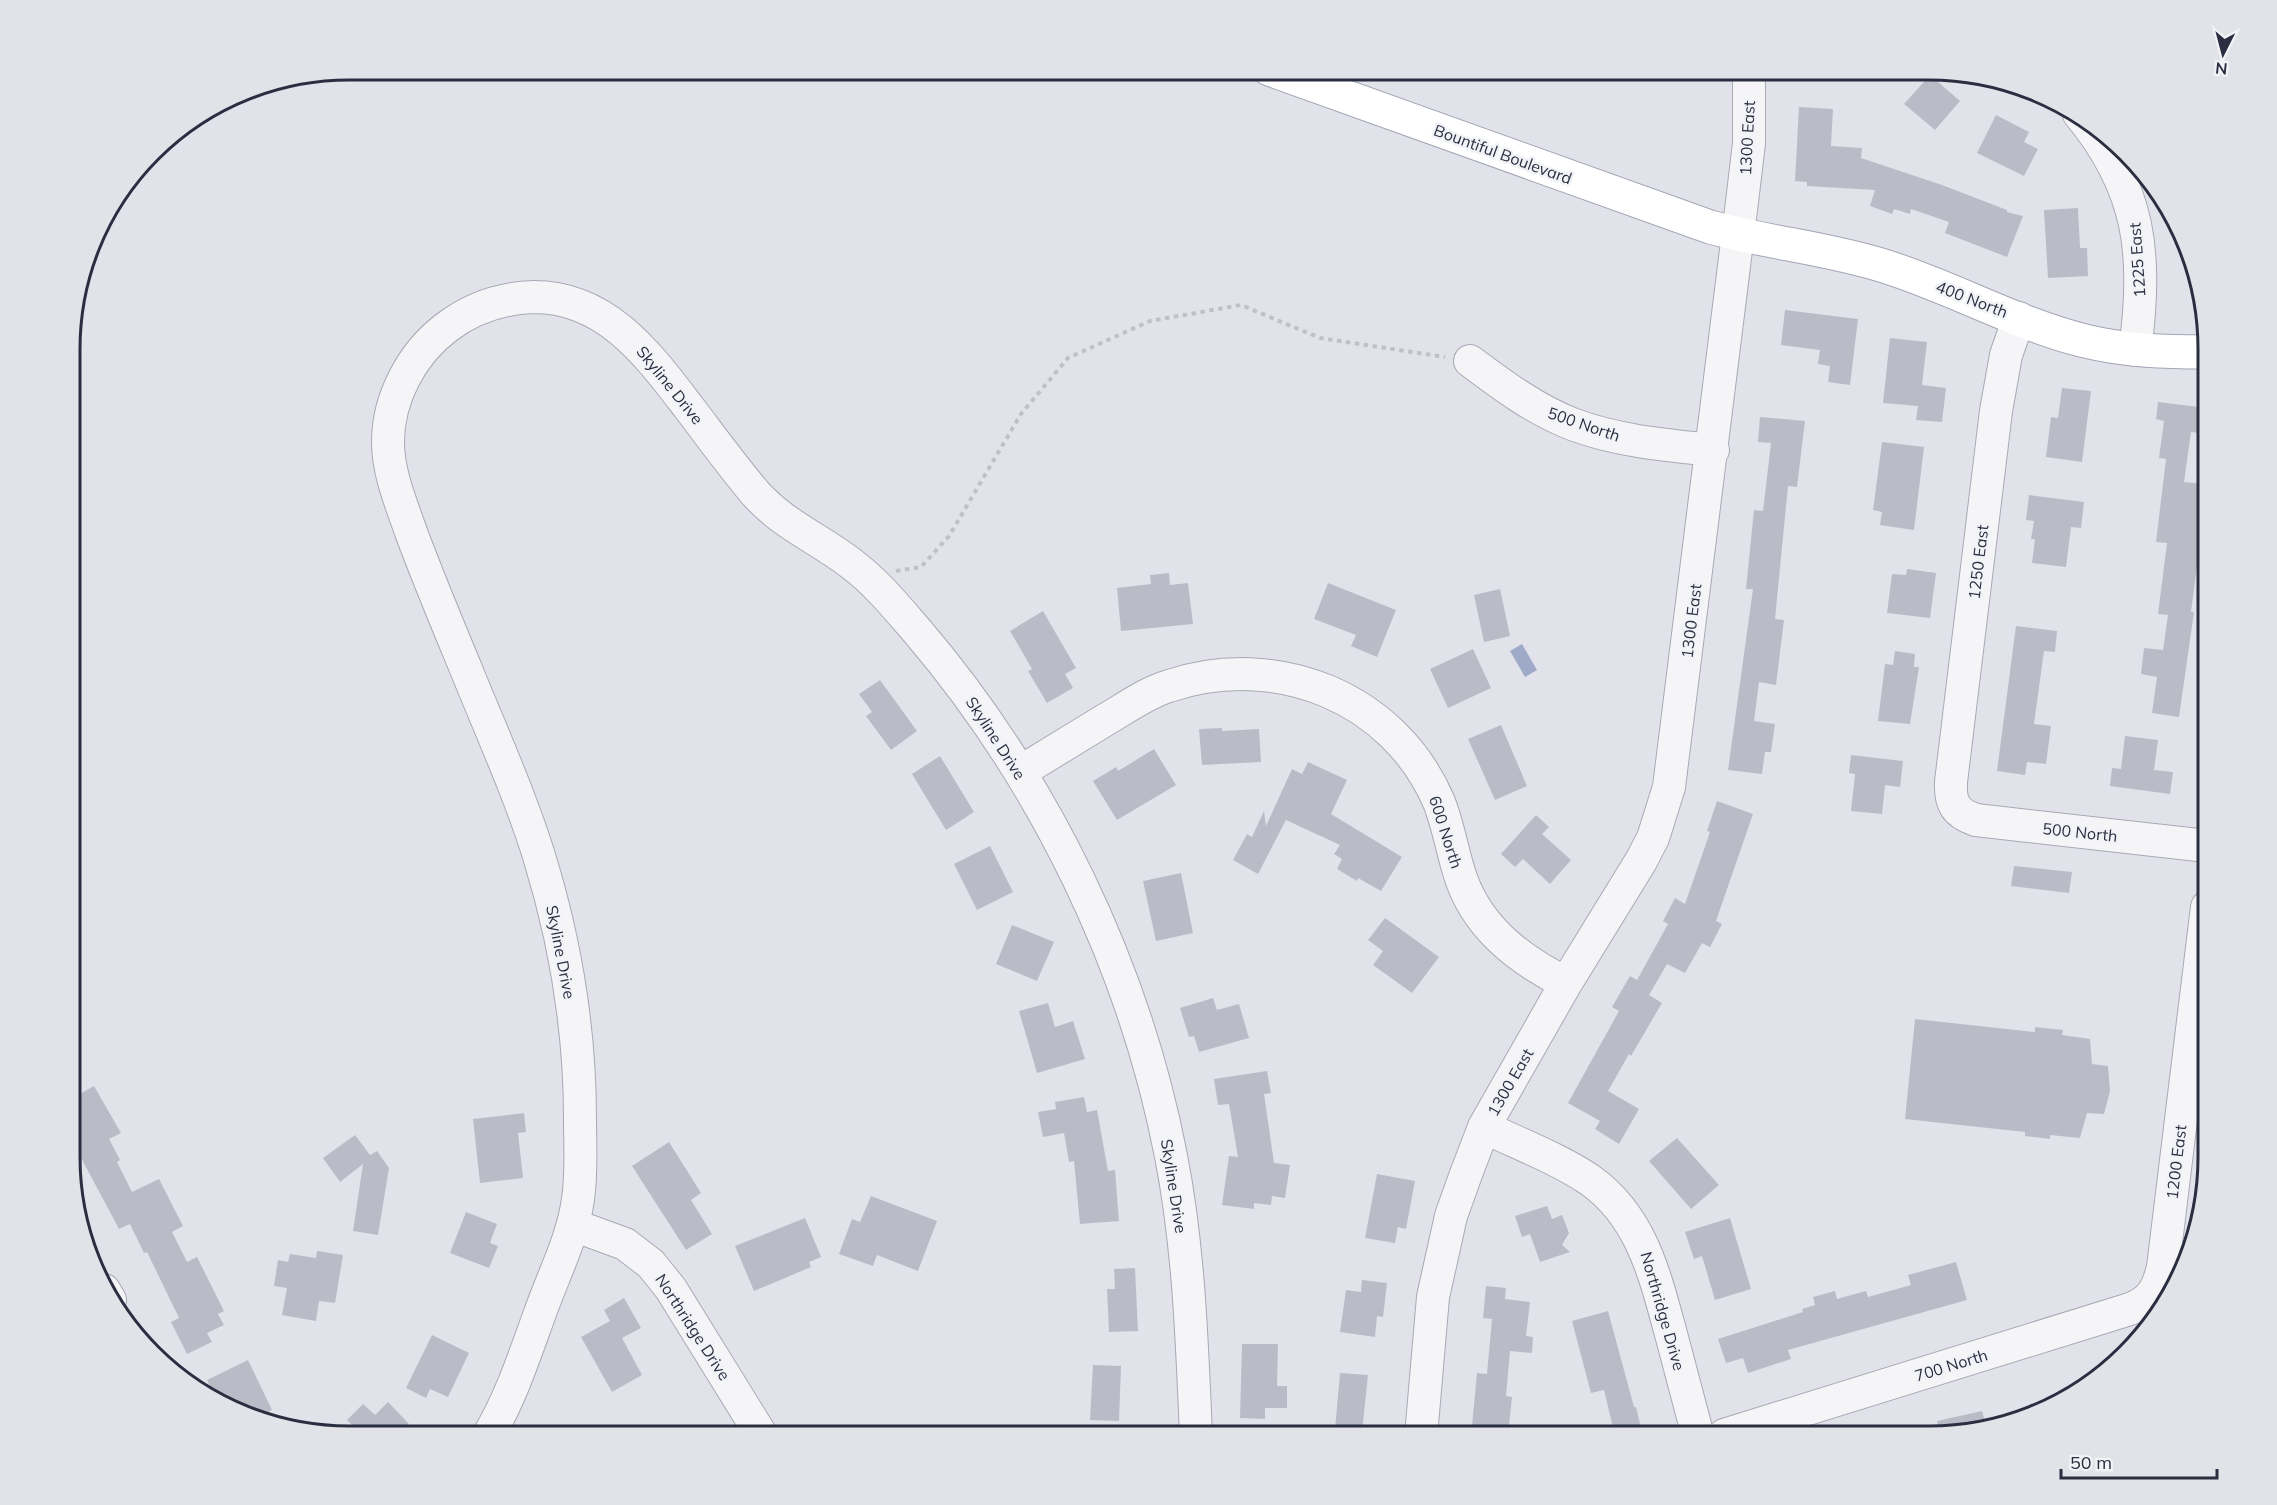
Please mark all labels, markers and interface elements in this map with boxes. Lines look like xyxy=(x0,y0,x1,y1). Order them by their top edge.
north arrow xyxy=(2193,24,2253,84)
text: N xyxy=(2214,58,2228,79)
street label: 1300 East xyxy=(1735,100,1759,176)
street label: Bountiful Boulevard xyxy=(1431,120,1575,188)
street label: 1225 East xyxy=(2124,222,2150,298)
street label: 400 North xyxy=(1933,276,2011,322)
street label: Skyline Drive xyxy=(632,342,708,428)
street label: 500 North xyxy=(1545,402,1623,446)
street label: 1250 East xyxy=(1964,523,1993,600)
street label: 1300 East xyxy=(1677,582,1706,659)
street label: Skyline Drive xyxy=(962,693,1030,783)
street label: 600 North xyxy=(1425,793,1467,871)
street label: 500 North xyxy=(2042,818,2118,846)
street label: Skyline Drive xyxy=(542,903,580,1001)
street label: 1300 East xyxy=(1483,1044,1538,1119)
street label: 1200 East xyxy=(2162,1123,2191,1200)
street label: Skyline Drive xyxy=(1157,1138,1191,1234)
street label: Northridge Drive xyxy=(1636,1249,1690,1373)
street label: Northridge Drive xyxy=(651,1270,735,1384)
street label: 700 North xyxy=(1912,1344,1990,1386)
scale bar xyxy=(2061,1442,2217,1480)
text: 50 m xyxy=(2070,1451,2112,1474)

